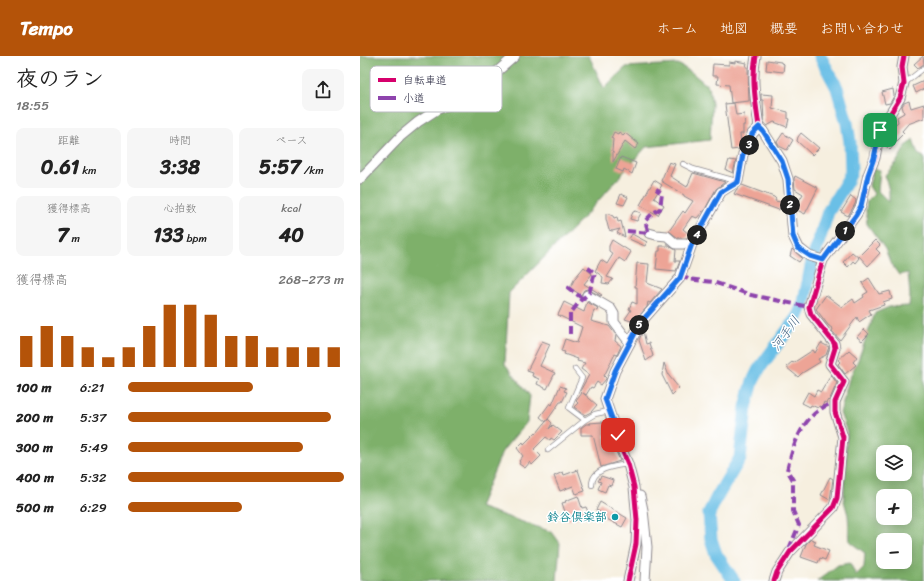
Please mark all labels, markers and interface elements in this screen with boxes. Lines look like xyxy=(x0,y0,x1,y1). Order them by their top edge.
text: Tempo xyxy=(20,12,73,45)
text: ホーム xyxy=(657,16,698,41)
text: 地図 xyxy=(720,16,748,41)
text: 概要 xyxy=(770,16,798,41)
text: お問い合わせ xyxy=(820,16,904,41)
text: 夜のラン xyxy=(16,59,104,98)
legend xyxy=(370,66,502,112)
button: share xyxy=(302,69,344,111)
text: 自転車道 xyxy=(403,71,447,90)
text: 小道 xyxy=(403,89,425,108)
text: 18:55 xyxy=(16,94,49,117)
pin xyxy=(863,113,897,147)
icon: arrive xyxy=(869,119,891,141)
text: 距離 xyxy=(58,131,80,150)
text: 時間 xyxy=(169,131,191,150)
text: ペース xyxy=(275,131,308,150)
pin: 3 xyxy=(739,135,759,155)
text: 3 xyxy=(746,135,752,154)
text: 0.61 xyxy=(41,150,79,185)
text: 3:38 xyxy=(160,150,200,185)
text: 5:57 xyxy=(259,150,301,185)
text: km xyxy=(79,161,97,180)
text: /km xyxy=(301,161,324,180)
pin: 2 xyxy=(780,195,800,215)
text: 2 xyxy=(787,195,793,214)
text: 獲得標高 xyxy=(47,199,91,218)
text: 心拍数 xyxy=(163,199,196,218)
text: kcal xyxy=(281,199,301,218)
text: 7 xyxy=(57,218,69,253)
text: 133 xyxy=(153,218,184,253)
text: 40 xyxy=(279,218,304,253)
pin: 1 xyxy=(835,221,855,241)
text: 1 xyxy=(843,221,847,240)
pin: 4 xyxy=(687,225,707,245)
text: 4 xyxy=(694,225,700,244)
text: m xyxy=(69,229,80,248)
text: bpm xyxy=(184,229,207,248)
text: 獲得標高 xyxy=(16,268,68,291)
text: 268–273 m xyxy=(278,268,344,291)
water label: 河手川 xyxy=(765,311,806,356)
pin: 5 xyxy=(629,315,649,335)
text: 5 xyxy=(636,315,642,334)
text: 100 m xyxy=(16,376,51,399)
text: 6:21 xyxy=(80,376,104,399)
text: 200 m xyxy=(16,406,53,429)
text: 5:37 xyxy=(80,406,106,429)
pin xyxy=(601,418,635,452)
icon: check xyxy=(607,424,629,446)
text: 300 m xyxy=(16,436,53,459)
text: 5:49 xyxy=(80,436,108,459)
map controls xyxy=(876,445,912,569)
button: layers xyxy=(876,445,912,481)
text: 400 m xyxy=(16,466,54,489)
text: 5:32 xyxy=(80,466,107,489)
button: + xyxy=(876,489,912,525)
text: 500 m xyxy=(16,496,54,519)
text: 6:29 xyxy=(80,496,107,519)
place label: 鈴谷倶楽部 xyxy=(547,506,607,528)
marker: 鈴谷倶楽部 xyxy=(610,512,620,522)
button: − xyxy=(876,533,912,569)

